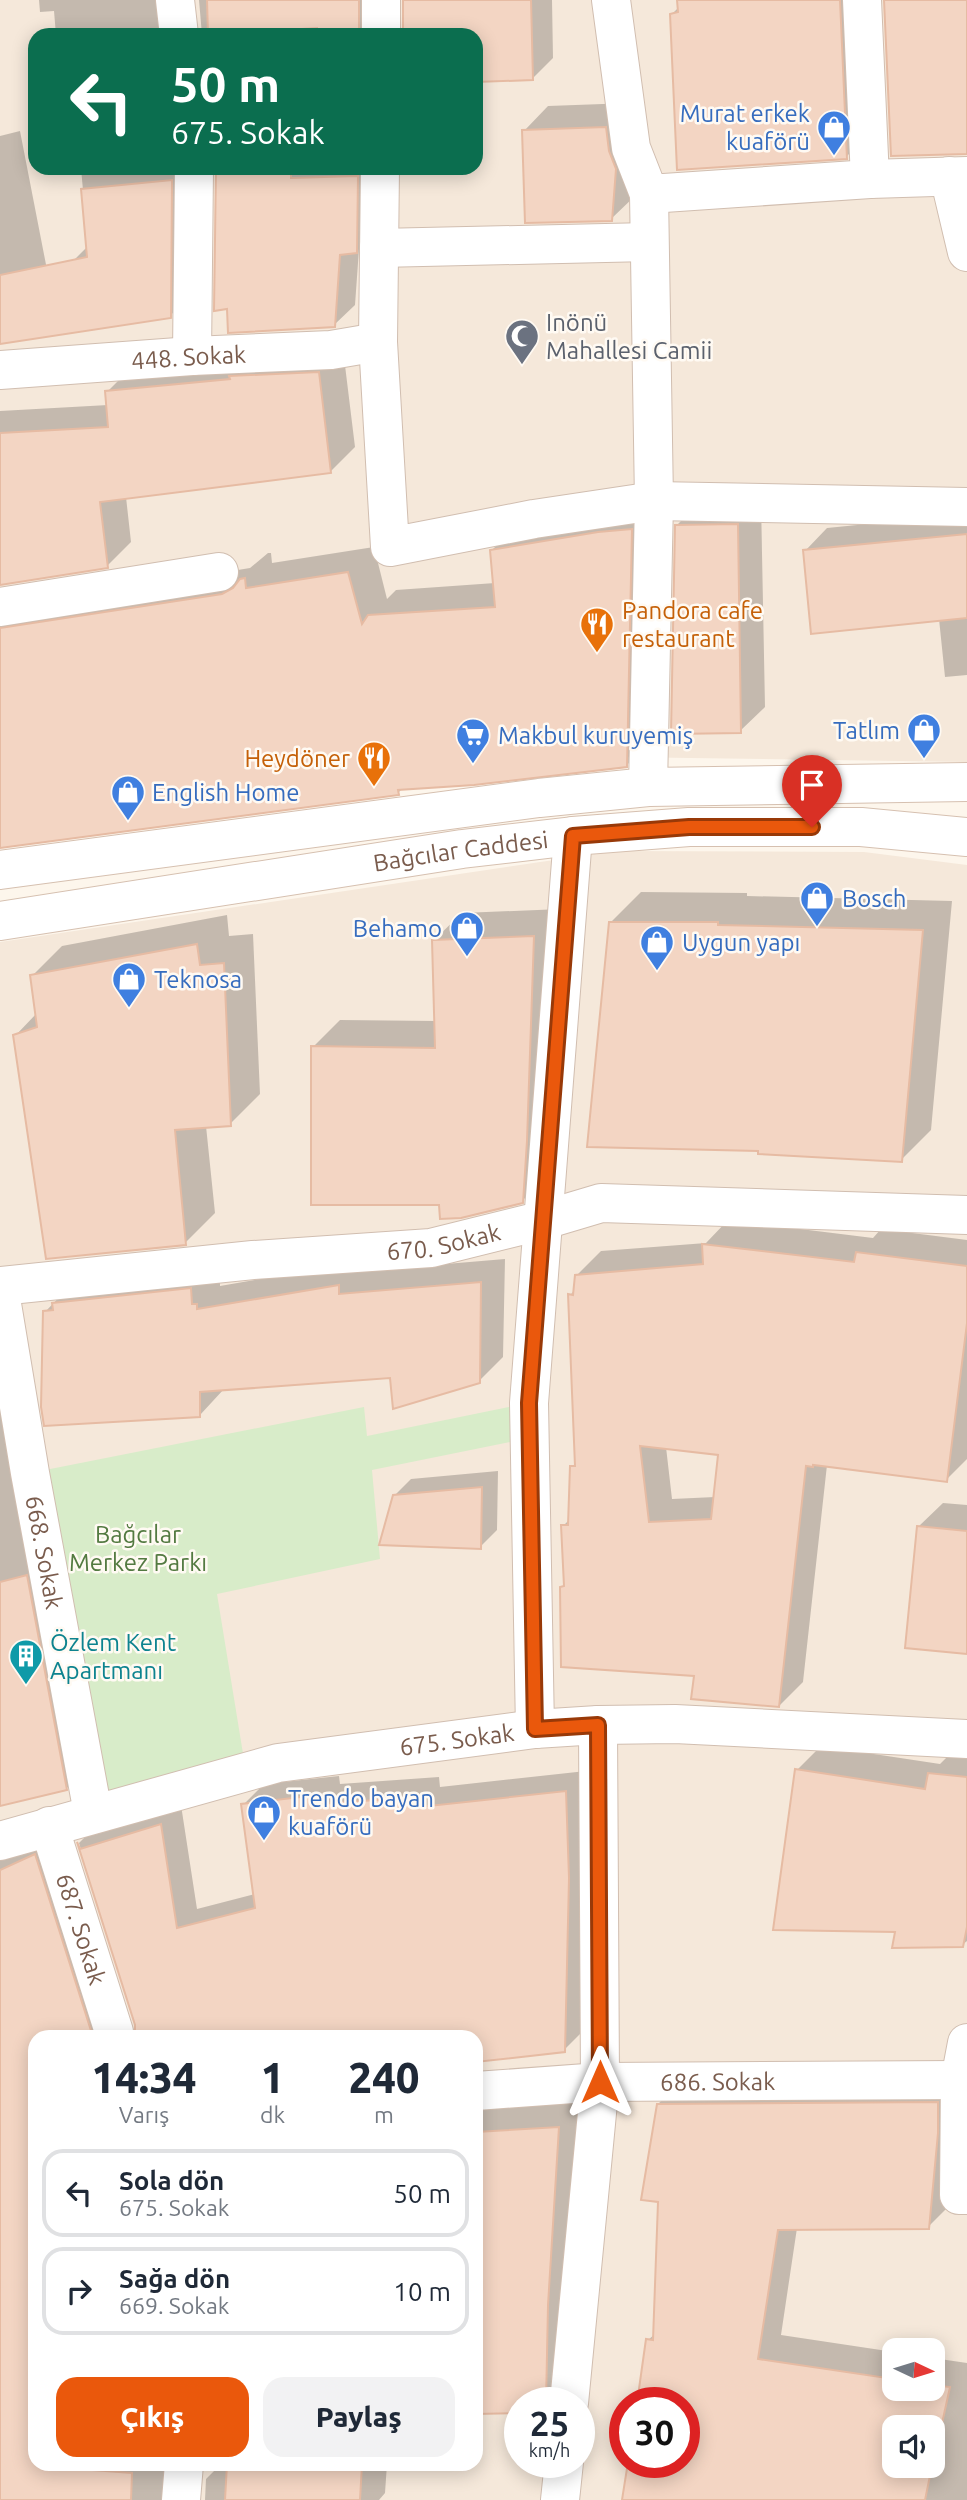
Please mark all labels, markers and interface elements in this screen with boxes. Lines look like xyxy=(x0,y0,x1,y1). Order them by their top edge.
icon: left xyxy=(56,56,147,147)
text: 50 m xyxy=(171,56,280,111)
place label: Murat erkek kuaförü xyxy=(680,100,810,155)
shop icon: Murat erkek kuaförü xyxy=(815,108,853,157)
text: 675. Sokak xyxy=(171,114,325,150)
place label: Inönü Mahallesi Camii xyxy=(546,309,712,364)
mosque icon: Inönü Mahallesi Camii xyxy=(503,317,541,366)
street label: 448. Sokak xyxy=(130,340,247,374)
place label: Pandora cafe restaurant xyxy=(622,597,763,652)
restaurant icon: Pandora cafe restaurant xyxy=(578,605,616,654)
shop icon: Tatlım xyxy=(905,711,943,760)
supermarket icon: Makbul kuruyemiş xyxy=(454,716,492,765)
place label: Tatlım xyxy=(833,717,900,744)
place label: Makbul kuruyemiş xyxy=(498,722,693,749)
restaurant icon: Heydöner xyxy=(355,739,393,788)
place label: Heydöner xyxy=(244,745,350,772)
pin xyxy=(782,755,842,827)
icon: arrive xyxy=(793,766,831,804)
shop icon: English Home xyxy=(109,773,147,822)
place label: English Home xyxy=(152,779,299,806)
street label: Bağcılar Caddesi xyxy=(371,826,550,876)
shop icon: Bosch xyxy=(798,879,836,928)
place label: Bosch xyxy=(842,885,907,912)
shop icon: Behamo xyxy=(448,909,486,958)
place label: Behamo xyxy=(353,915,442,942)
shop icon: Uygun yapı xyxy=(638,923,676,972)
place label: Uygun yapı xyxy=(682,929,800,956)
shop icon: Teknosa xyxy=(110,960,148,1009)
place label: Teknosa xyxy=(154,966,242,993)
street label: 670. Sokak xyxy=(386,1218,503,1264)
street label: 668. Sokak xyxy=(21,1493,68,1611)
park label: Bağcılar Merkez Parkı xyxy=(69,1521,207,1576)
place label: Özlem Kent Apartmanı xyxy=(50,1629,177,1684)
building icon: Özlem Kent Apartmanı xyxy=(7,1637,45,1686)
street label: 675. Sokak xyxy=(398,1718,516,1760)
place label: Trendo bayan kuaförü xyxy=(288,1785,434,1840)
shop icon: Trendo bayan kuaförü xyxy=(245,1793,283,1842)
street label: 687. Sokak xyxy=(51,1870,112,1988)
position arrow xyxy=(563,2045,637,2119)
text: 14:34 xyxy=(91,2054,197,2101)
text: 1 xyxy=(261,2054,284,2101)
text: 240 xyxy=(348,2054,420,2101)
street label: 686. Sokak xyxy=(660,2068,775,2095)
text: Varış xyxy=(119,2102,169,2127)
text: dk xyxy=(260,2102,285,2127)
text: m xyxy=(374,2102,394,2127)
text: Sola dön xyxy=(119,2166,224,2195)
icon: left xyxy=(60,2174,98,2212)
text: 50 m xyxy=(393,2179,451,2208)
text: 675. Sokak xyxy=(119,2195,229,2220)
text: Sağa dön xyxy=(119,2264,230,2293)
icon: right xyxy=(60,2272,98,2310)
text: 10 m xyxy=(393,2277,451,2306)
text: 669. Sokak xyxy=(119,2293,229,2318)
north arrow xyxy=(882,2338,945,2401)
map controls xyxy=(882,2338,945,2478)
button: Çıkış xyxy=(56,2377,249,2457)
button: Paylaş xyxy=(263,2377,455,2457)
speed limit sign: 30 xyxy=(609,2387,700,2478)
text: 25 xyxy=(530,2403,569,2443)
button: sound xyxy=(882,2415,945,2478)
text: km/h xyxy=(529,2440,570,2460)

